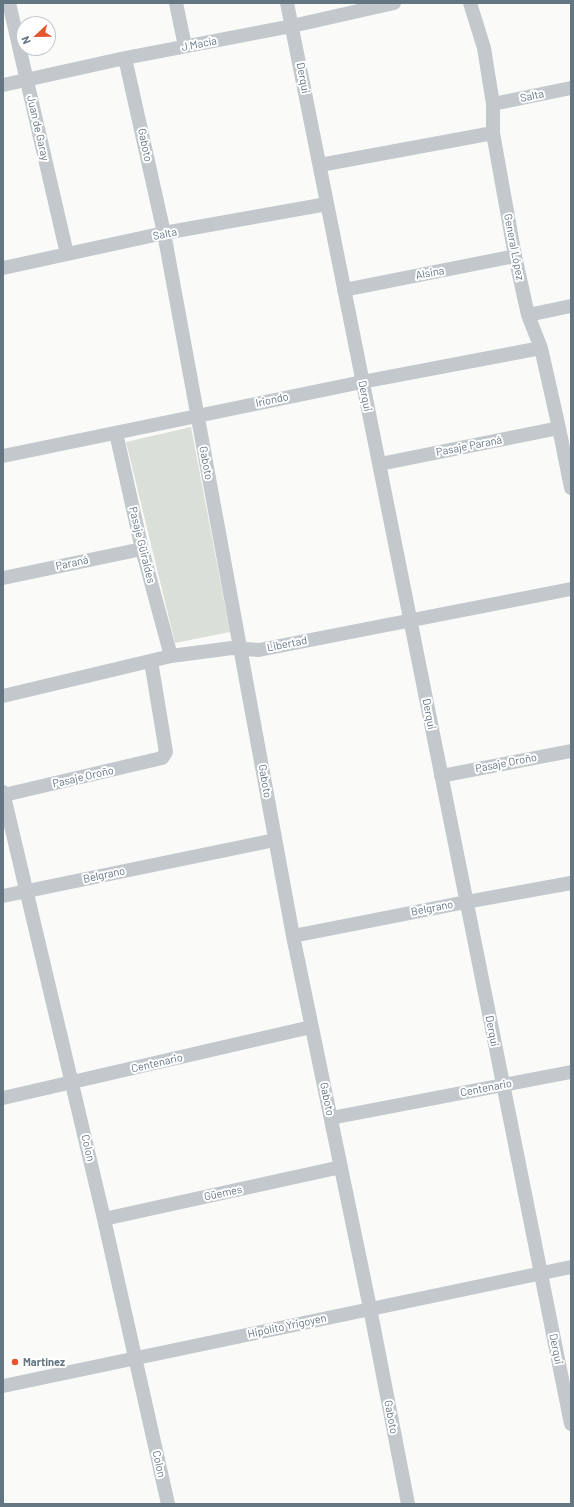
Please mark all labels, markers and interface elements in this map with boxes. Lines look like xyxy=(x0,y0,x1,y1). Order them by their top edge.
north arrow xyxy=(16,16,56,56)
text: N xyxy=(18,34,33,46)
street label: J Macía xyxy=(180,34,218,54)
street label: Derqui xyxy=(294,61,312,95)
street label: Salta xyxy=(519,87,545,105)
street label: Juan de Garay xyxy=(24,94,52,162)
street label: Gaboto xyxy=(135,127,155,163)
street label: General López xyxy=(501,213,527,281)
street label: Salta xyxy=(152,225,178,243)
street label: Alsina xyxy=(415,264,445,282)
street label: Derqui xyxy=(355,379,375,413)
street label: Iriondo xyxy=(254,390,290,410)
street label: Pasaje Paraná xyxy=(435,433,503,459)
street label: Gaboto xyxy=(196,445,216,481)
street label: Pasaje Güiraldes xyxy=(126,505,158,585)
street label: Paraná xyxy=(54,553,90,573)
street label: Libertad xyxy=(266,634,308,654)
street label: Derqui xyxy=(420,697,438,731)
street label: Pasaje Oroño xyxy=(474,751,538,775)
street label: Gaboto xyxy=(256,763,274,799)
street label: Pasaje Oroño xyxy=(51,764,115,790)
street label: Belgrano xyxy=(82,864,126,886)
street label: Belgrano xyxy=(410,897,454,919)
street label: Derqui xyxy=(483,1014,501,1048)
street label: Centenario xyxy=(130,1051,184,1075)
street label: Centenario xyxy=(459,1077,513,1099)
street label: Gaboto xyxy=(317,1081,337,1117)
street label: Colon xyxy=(79,1133,97,1163)
street label: Güemes xyxy=(203,1183,243,1203)
street label: Hipólito Yrigoyen xyxy=(246,1311,328,1341)
street label: Derqui xyxy=(546,1332,566,1366)
place label: Martinez xyxy=(23,1355,65,1369)
marker: Martinez xyxy=(10,1357,20,1367)
street label: Gaboto xyxy=(381,1399,401,1435)
street label: Colon xyxy=(150,1449,168,1479)

